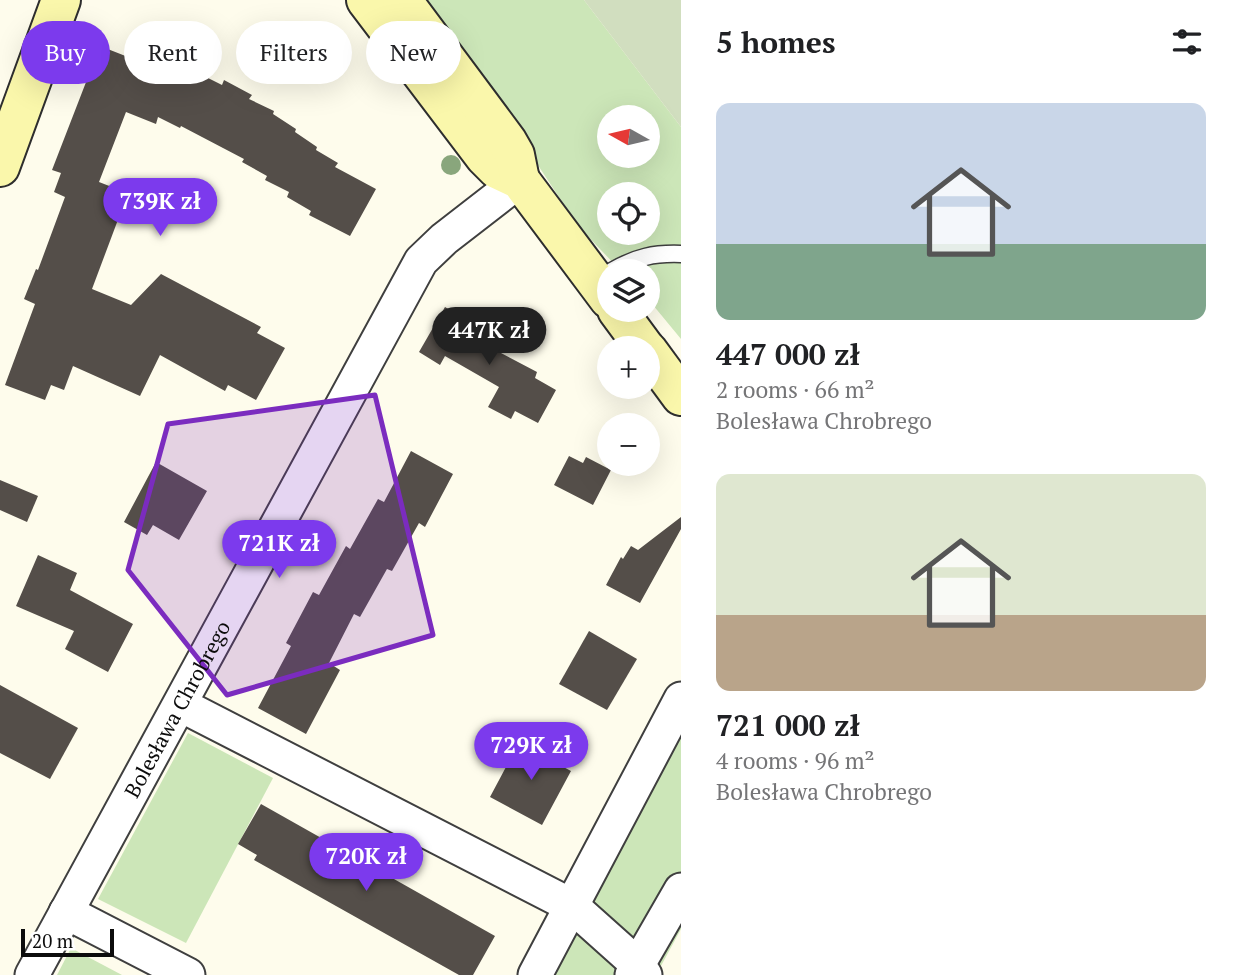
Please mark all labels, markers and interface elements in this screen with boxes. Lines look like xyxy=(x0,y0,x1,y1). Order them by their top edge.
chip: Buy xyxy=(21,21,110,84)
chip: Rent xyxy=(124,21,222,84)
chip: Filters xyxy=(236,21,352,84)
chip: New xyxy=(366,21,461,84)
text: 5 homes xyxy=(716,22,835,62)
icon: filters xyxy=(1168,23,1206,61)
north arrow xyxy=(597,105,660,168)
map controls xyxy=(597,105,660,476)
icon: home xyxy=(898,149,1024,275)
pin: 739K zł xyxy=(95,178,225,238)
button: locate xyxy=(597,182,660,245)
text: 739K zł xyxy=(119,185,201,216)
button: layers xyxy=(597,259,660,322)
pin: 447K zł xyxy=(424,308,554,367)
text: 447K zł xyxy=(448,314,530,345)
text: 447 000 zł xyxy=(716,334,860,374)
button: + xyxy=(597,336,660,399)
text: 2 rooms · 66 m² xyxy=(716,374,875,405)
text: Bolesława Chrobrego xyxy=(716,405,932,436)
button: − xyxy=(597,413,660,476)
pin: 721K zł xyxy=(214,520,344,580)
icon: home xyxy=(898,520,1024,646)
text: 721K zł xyxy=(238,527,320,558)
street label: Bolesława Chrobrego xyxy=(117,616,236,802)
text: 721 000 zł xyxy=(716,705,860,745)
pin: 729K zł xyxy=(466,722,596,782)
text: 729K zł xyxy=(490,729,572,760)
text: 4 rooms · 96 m² xyxy=(716,745,875,776)
text: Bolesława Chrobrego xyxy=(716,776,932,807)
pin: 720K zł xyxy=(301,834,431,893)
text: 720K zł xyxy=(325,840,407,871)
scale bar xyxy=(21,926,114,958)
text: 20 m xyxy=(32,928,73,953)

